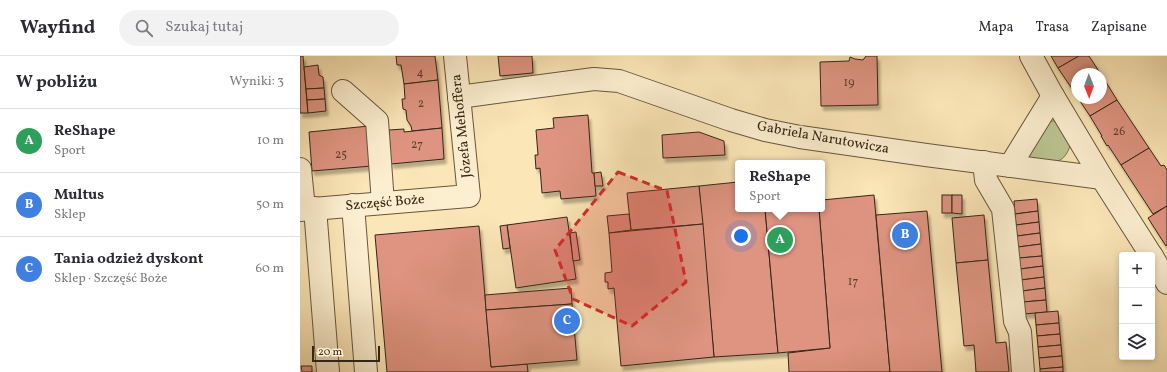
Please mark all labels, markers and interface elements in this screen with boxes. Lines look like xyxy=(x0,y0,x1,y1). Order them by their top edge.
search box xyxy=(119,10,399,46)
text: Wayfind xyxy=(20,15,95,41)
icon: search xyxy=(133,17,155,39)
text: Szukaj tutaj xyxy=(165,17,243,38)
text: Mapa xyxy=(979,18,1014,37)
text: Trasa xyxy=(1036,18,1069,37)
text: Zapisane xyxy=(1091,18,1147,37)
house number: 4 xyxy=(416,65,424,81)
north arrow xyxy=(1071,68,1107,104)
text: W pobliżu xyxy=(16,71,97,94)
text: Wyniki: 3 xyxy=(229,73,284,91)
street label: Józefa Mehoffera xyxy=(447,73,477,179)
house number: 19 xyxy=(844,75,854,91)
house number: 2 xyxy=(418,96,424,112)
street label: Gabriela Narutowicza xyxy=(755,117,891,159)
text: ReShape xyxy=(54,121,115,142)
house number: 26 xyxy=(1113,124,1125,140)
text: A xyxy=(24,132,34,150)
text: 10 m xyxy=(257,132,284,150)
house number: 27 xyxy=(411,137,423,153)
text: Sport xyxy=(54,142,86,160)
house number: 25 xyxy=(335,147,347,163)
popup xyxy=(735,160,825,212)
text: ReShape xyxy=(749,167,811,188)
text: Multus xyxy=(54,185,104,206)
text: Sport xyxy=(749,188,781,206)
street label: Szczęść Boże xyxy=(345,190,426,216)
text: B xyxy=(25,196,33,214)
text: 50 m xyxy=(256,196,284,214)
text: Sklep xyxy=(54,206,86,224)
pin: B xyxy=(892,220,918,250)
pin: A xyxy=(767,225,793,255)
your location xyxy=(731,226,751,246)
text: Tania odzież dyskont xyxy=(54,249,203,270)
map controls xyxy=(1119,252,1155,360)
button: + xyxy=(1119,252,1155,288)
text: C xyxy=(25,260,33,278)
text: 60 m xyxy=(256,260,284,278)
text: Sklep · Szczęść Boże xyxy=(54,270,167,288)
house number: 17 xyxy=(848,274,858,290)
button: − xyxy=(1119,288,1155,324)
pin: C xyxy=(554,306,580,336)
button: layers xyxy=(1119,324,1155,360)
scale bar xyxy=(312,344,380,363)
text: 20 m xyxy=(318,345,342,360)

